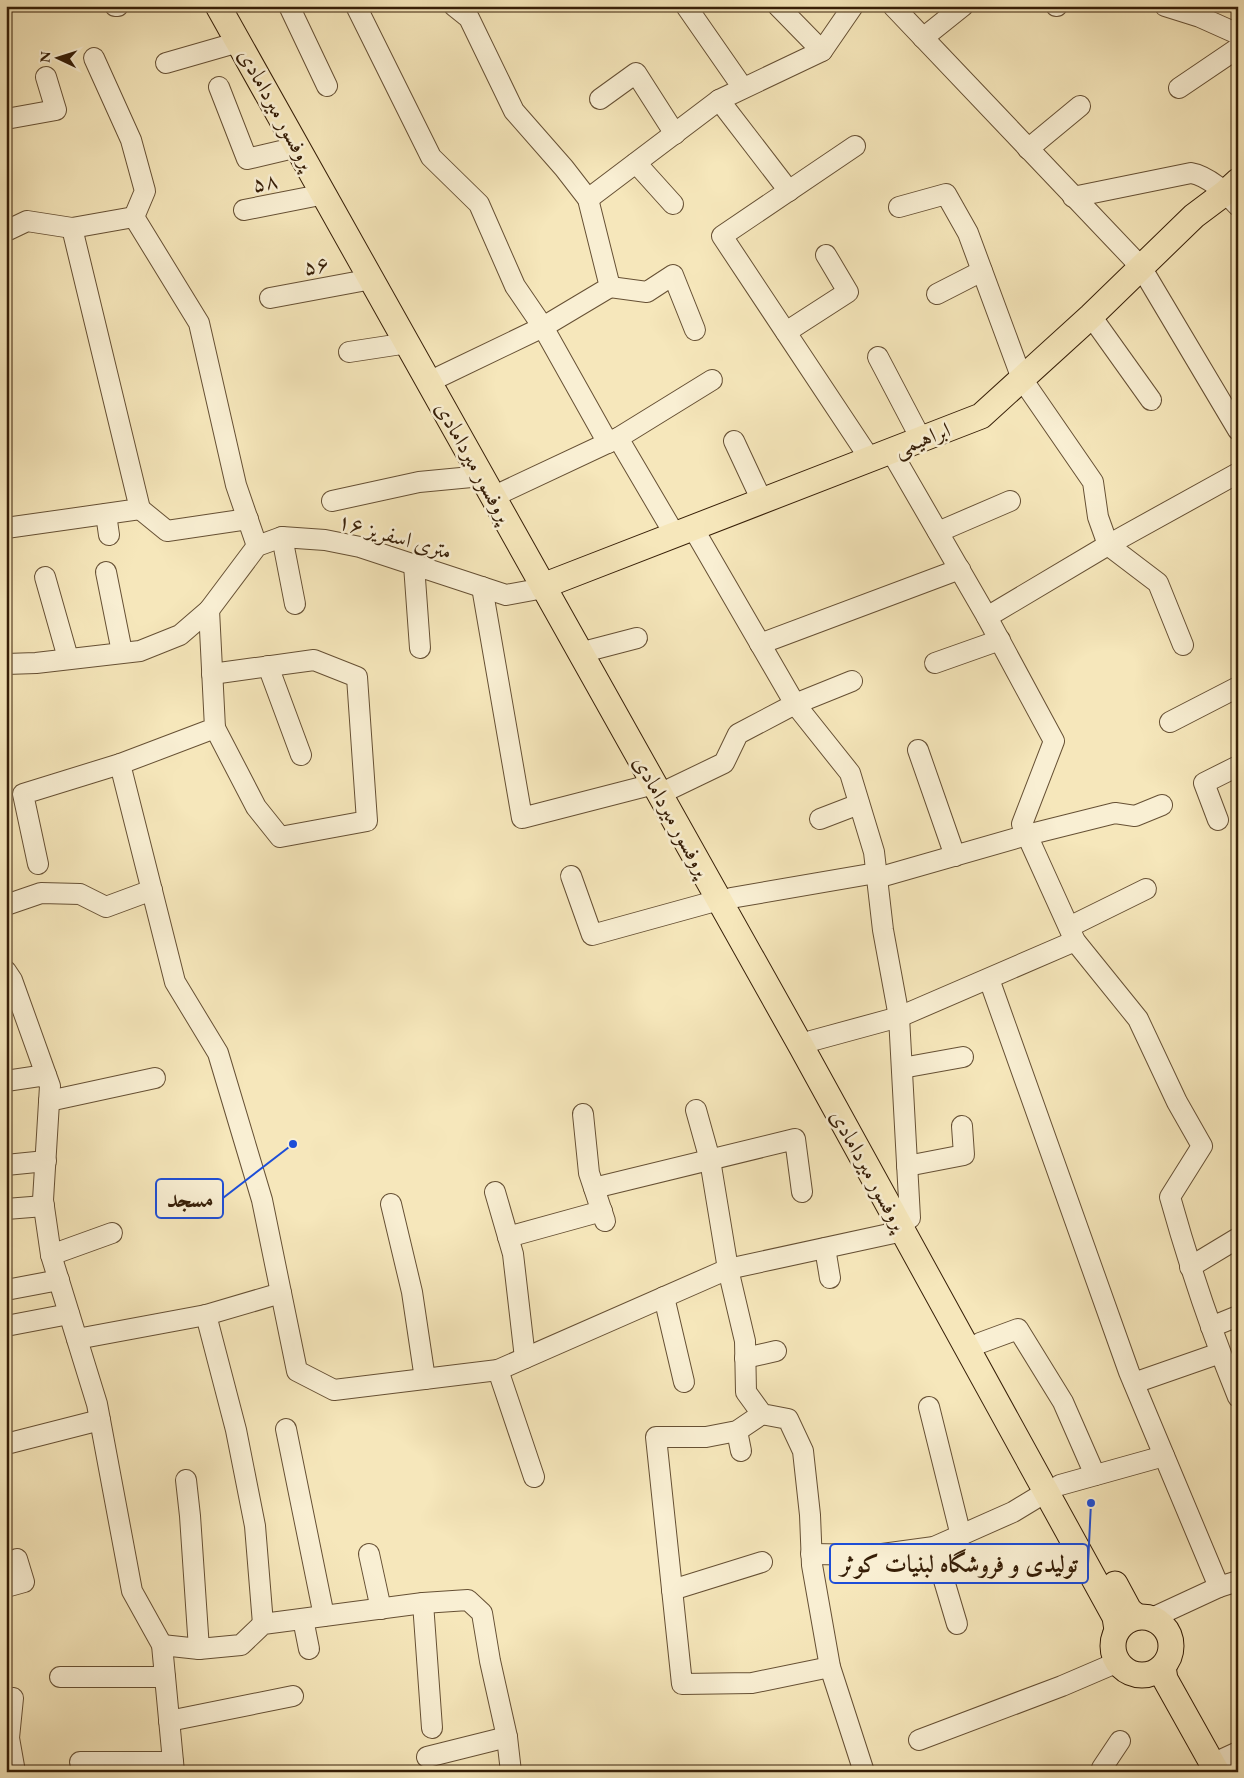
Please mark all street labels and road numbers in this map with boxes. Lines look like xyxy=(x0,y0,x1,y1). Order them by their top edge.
street label: پروفسور میردامادی xyxy=(232,43,323,177)
street label: ۵۸ xyxy=(250,165,280,199)
street label: ۵۶ xyxy=(301,248,331,282)
street label: پروفسور میردامادی xyxy=(429,396,520,530)
street label: ابراهیمی xyxy=(890,415,955,464)
street label: ۱۶ متری اسفریز xyxy=(335,506,455,566)
street label: پروفسور میردامادی xyxy=(627,750,718,884)
street label: پروفسور میردامادی xyxy=(824,1104,915,1238)

